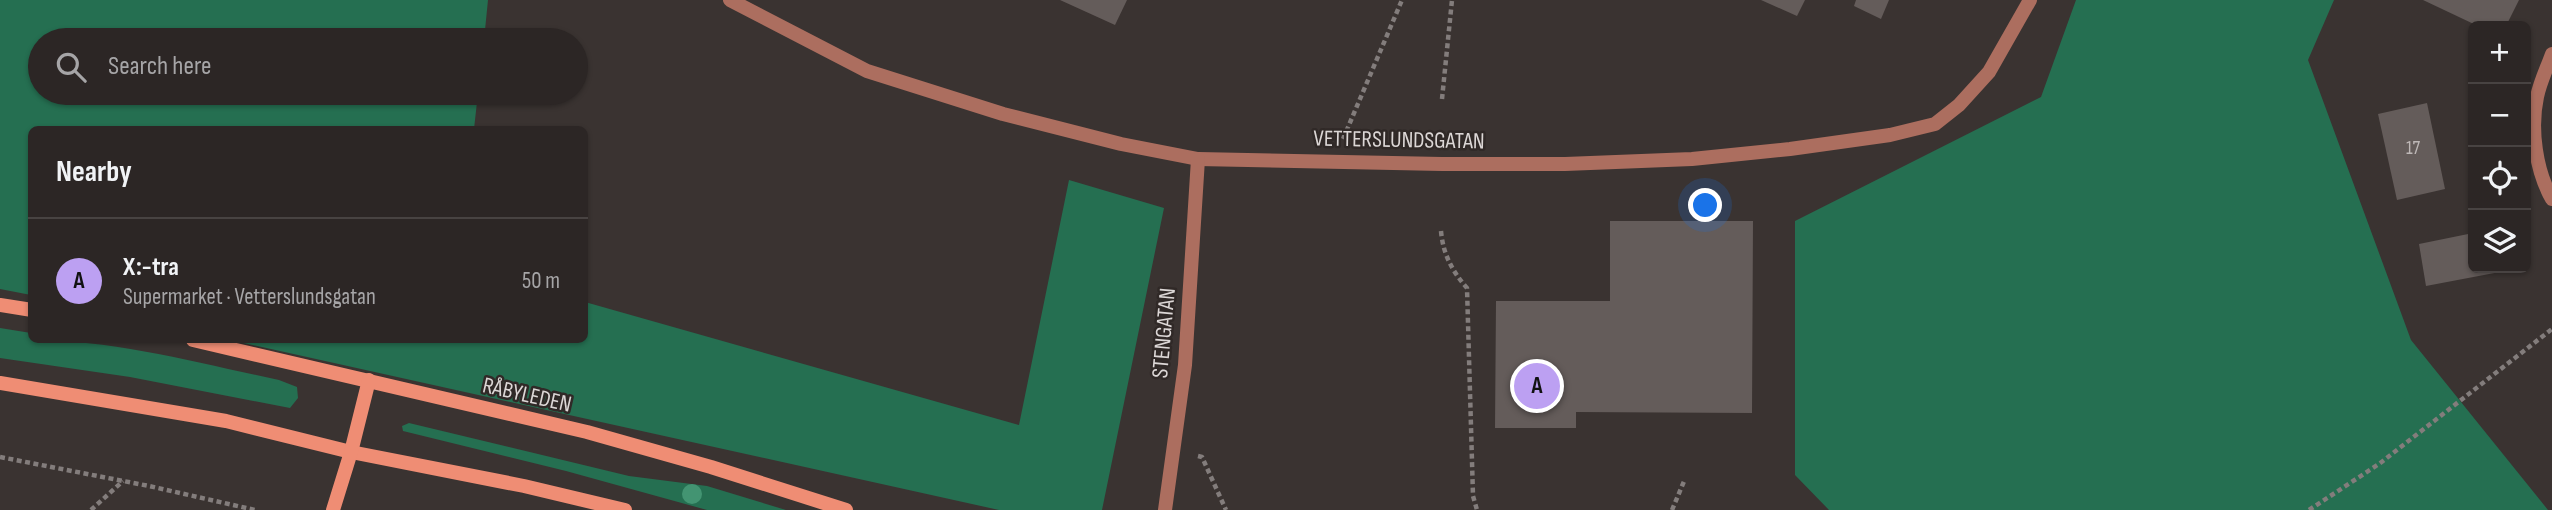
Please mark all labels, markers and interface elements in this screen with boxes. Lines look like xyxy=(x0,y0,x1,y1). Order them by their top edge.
map controls xyxy=(2468,21,2531,273)
button: + xyxy=(2468,21,2531,84)
search box xyxy=(28,28,588,105)
icon: search xyxy=(52,48,90,86)
text: Search here xyxy=(108,51,211,82)
button: − xyxy=(2468,84,2531,147)
street label: VETTERSLUNDSGATAN xyxy=(1313,125,1485,155)
house number: 17 xyxy=(2406,137,2421,160)
button: locate xyxy=(2468,147,2531,210)
text: Nearby xyxy=(56,154,132,190)
your location xyxy=(1688,188,1722,222)
button: layers xyxy=(2468,210,2531,273)
text: X:-tra xyxy=(123,252,179,283)
text: A xyxy=(74,267,84,295)
text: 50 m xyxy=(522,267,560,295)
text: Supermarket · Vetterslundsgatan xyxy=(123,283,376,311)
street label: STENGATAN xyxy=(1146,287,1182,379)
pin: A xyxy=(1514,360,1560,412)
street label: RÅBYLEDEN xyxy=(480,371,574,419)

